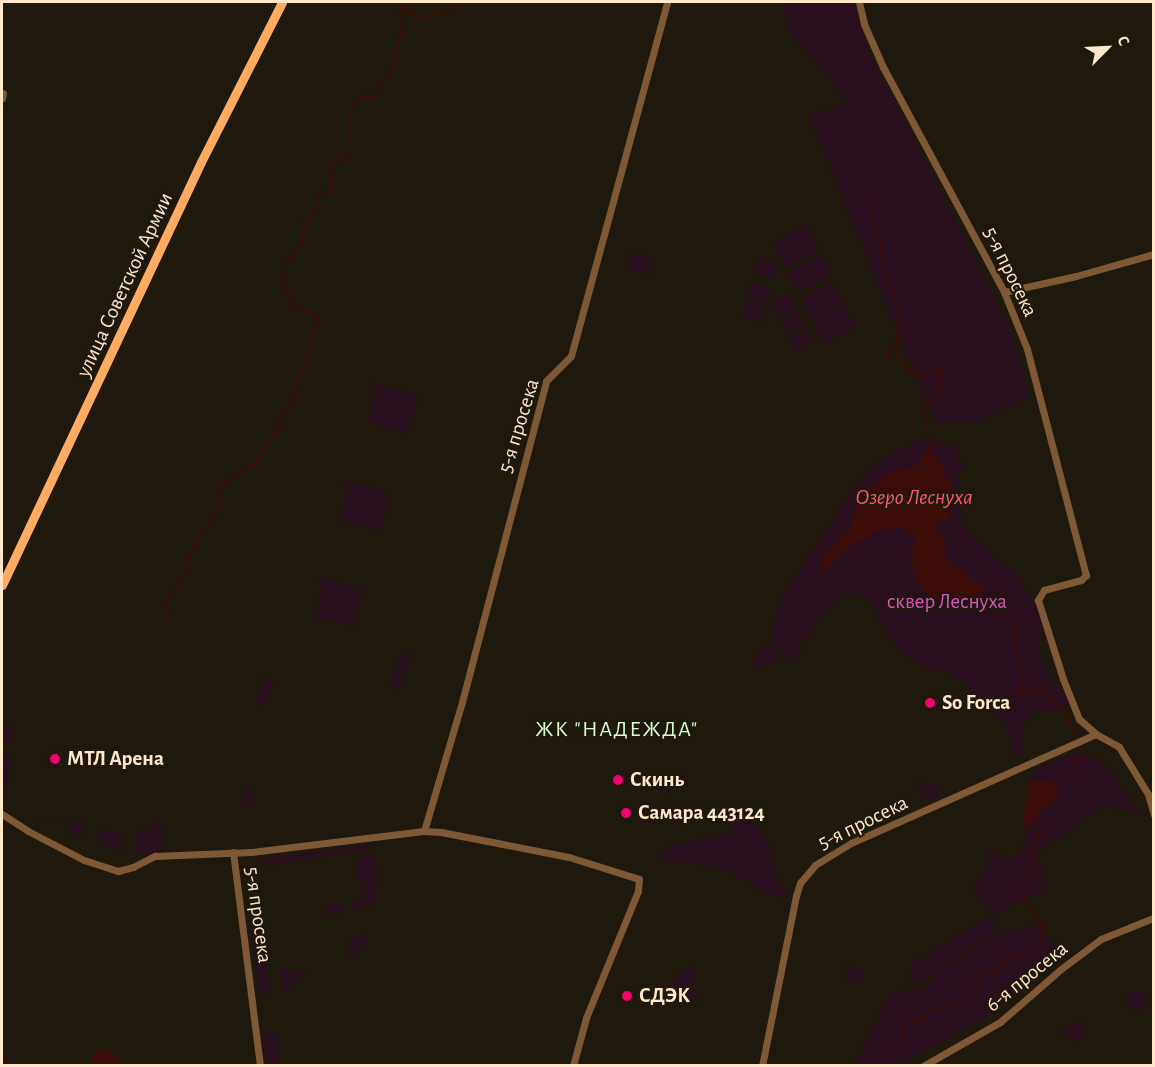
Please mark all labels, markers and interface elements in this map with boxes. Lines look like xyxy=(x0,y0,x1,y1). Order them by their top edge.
north arrow xyxy=(1077,18,1137,78)
text: С xyxy=(1114,33,1133,48)
street label: улица Советской Армии xyxy=(71,189,179,381)
street label: 5-я просека xyxy=(977,223,1043,321)
street label: 5-я просека xyxy=(493,376,545,476)
water label: Озеро Леснуха xyxy=(855,485,973,511)
park label: сквер Леснуха xyxy=(887,589,1007,615)
place label: So Forca xyxy=(942,690,1010,716)
marker: So Forca xyxy=(923,696,937,710)
district label: ЖК "НАДЕЖДА" xyxy=(535,717,699,743)
place label: МТЛ Арена xyxy=(67,746,164,772)
marker: МТЛ Арена xyxy=(48,752,62,766)
place label: Скинь xyxy=(630,767,684,793)
marker: Скинь xyxy=(611,773,625,787)
street label: 5-я просека xyxy=(814,790,912,856)
place label: Самара 443124 xyxy=(638,800,765,826)
marker: Самара 443124 xyxy=(619,806,633,820)
street label: 5-я просека xyxy=(239,865,277,965)
street label: 6-я просека xyxy=(981,936,1073,1018)
place label: СДЭК xyxy=(639,983,690,1009)
marker: СДЭК xyxy=(620,989,634,1003)

